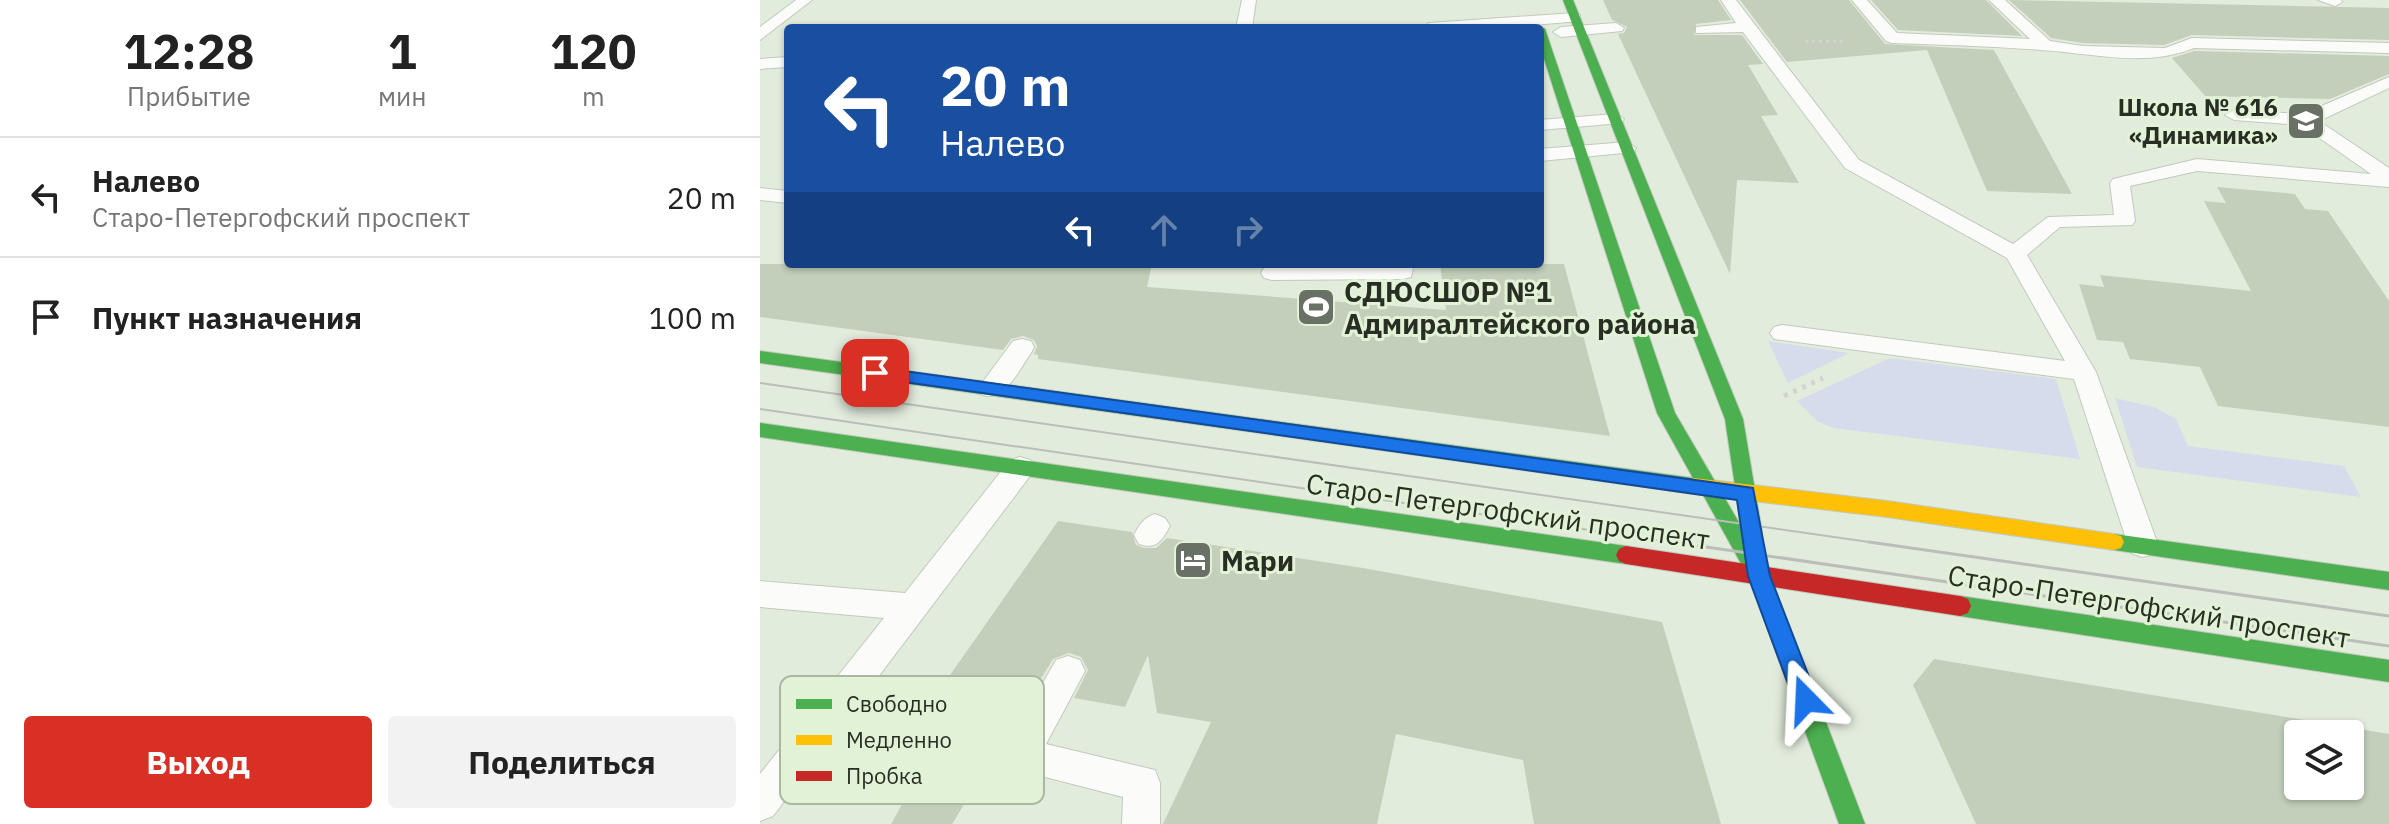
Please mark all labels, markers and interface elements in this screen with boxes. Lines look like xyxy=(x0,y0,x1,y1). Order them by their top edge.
text: 12:28 xyxy=(123,20,255,82)
text: 1 xyxy=(388,20,417,82)
text: 120 xyxy=(550,20,637,82)
text: 20 m xyxy=(940,49,1070,121)
icon: left xyxy=(808,56,912,160)
text: Прибытие xyxy=(127,79,251,113)
text: мин xyxy=(378,79,427,113)
text: m xyxy=(582,79,605,113)
place label: Школа № 616 «Динамика» xyxy=(2118,91,2278,151)
school or university icon: Школа № 616 «Динамика» xyxy=(2285,100,2327,142)
text: Налево xyxy=(940,119,1065,166)
text: Налево xyxy=(92,161,200,200)
icon: left xyxy=(24,175,68,219)
text: 20 m xyxy=(667,178,736,217)
text: Старо-Петергофский проспект xyxy=(92,200,470,234)
icon: left xyxy=(1058,208,1102,252)
icon: ahead xyxy=(1142,208,1186,252)
icon: right xyxy=(1226,208,1270,252)
place label: СДЮСШОР №1 Адмиралтейского района xyxy=(1344,273,1696,342)
sports icon: СДЮСШОР №1 Адмиралтейского района xyxy=(1295,286,1337,328)
icon: arrive xyxy=(24,295,68,339)
text: Пункт назначения xyxy=(92,298,362,337)
text: 100 m xyxy=(649,298,736,337)
pin xyxy=(841,339,909,407)
icon: arrive xyxy=(853,351,897,395)
street label: Старо-Петергофский проспект xyxy=(1304,464,1712,558)
hotel icon: Мари xyxy=(1172,539,1214,581)
place label: Мари xyxy=(1221,542,1294,579)
street label: Старо-Петергофский проспект xyxy=(1945,556,2353,656)
position arrow xyxy=(1764,658,1848,742)
legend xyxy=(780,676,1044,804)
text: Свободно xyxy=(846,689,947,718)
button: Выход xyxy=(24,716,372,808)
button: Поделиться xyxy=(388,716,736,808)
map controls xyxy=(2284,720,2364,800)
button: layers xyxy=(2284,720,2364,800)
text: Медленно xyxy=(846,725,952,754)
text: Пробка xyxy=(846,761,923,790)

